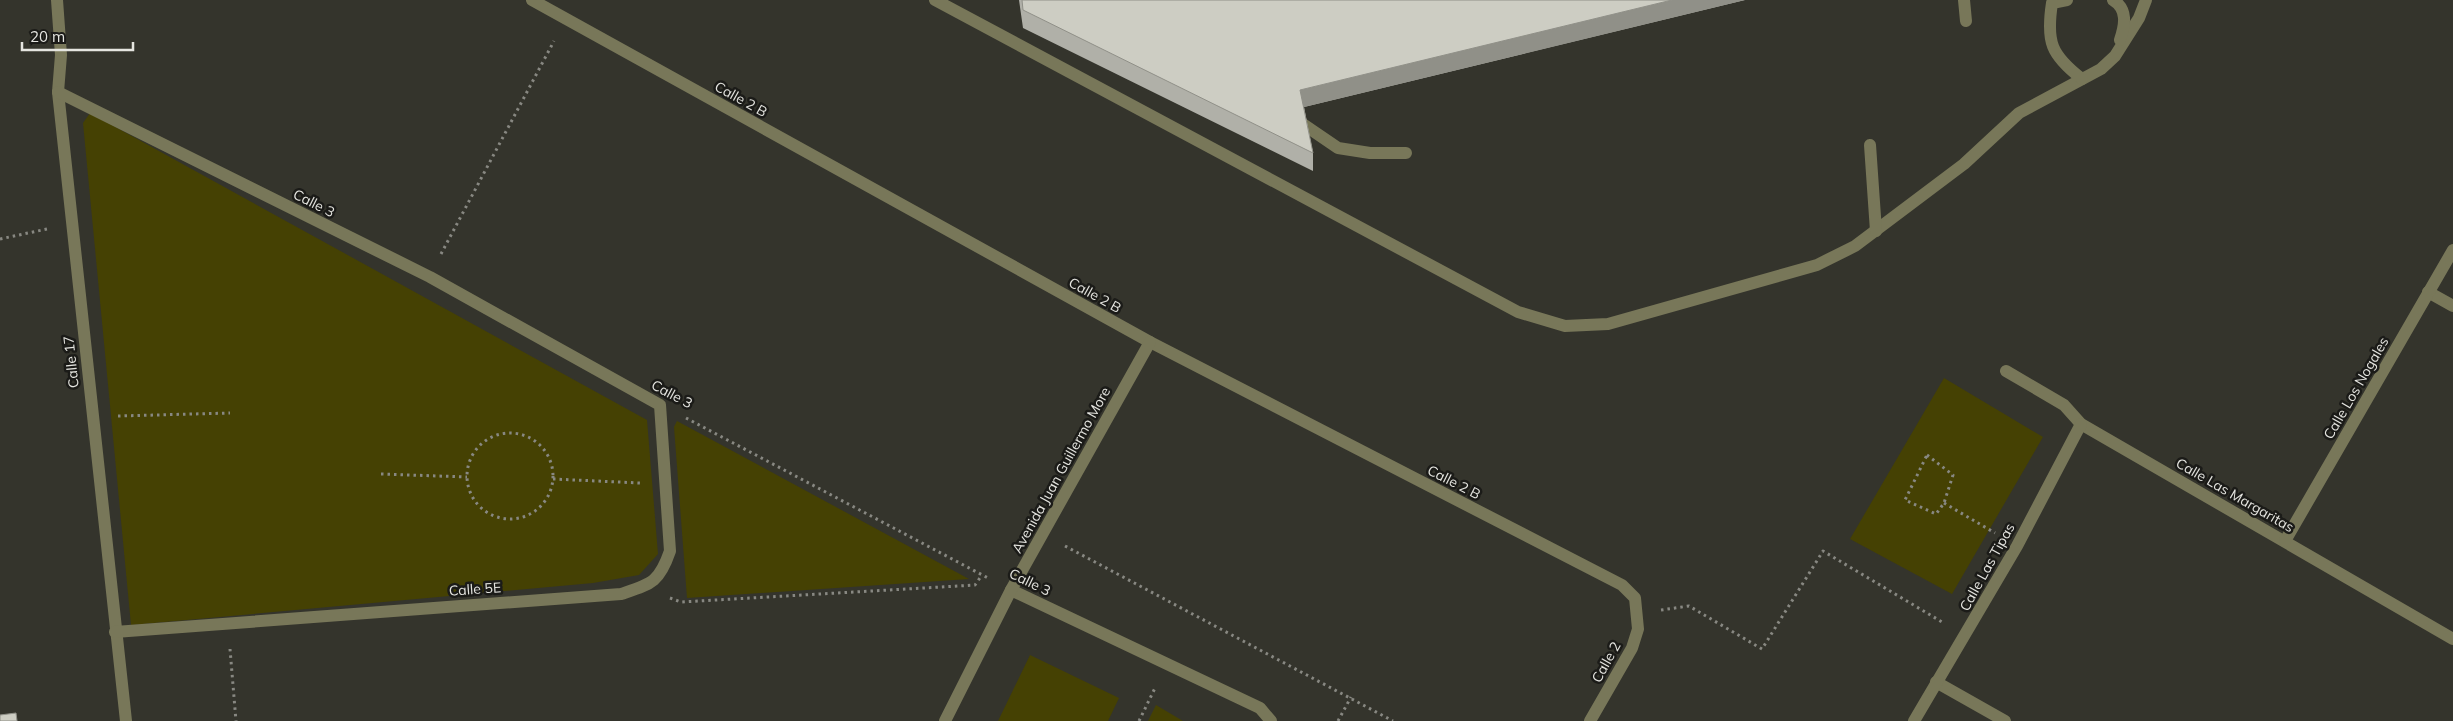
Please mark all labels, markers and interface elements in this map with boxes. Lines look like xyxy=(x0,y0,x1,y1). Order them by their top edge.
scale bar xyxy=(22,20,134,52)
text: 20 m xyxy=(30,27,65,46)
street label: Calle 2 B xyxy=(712,77,770,121)
street label: Calle 3 xyxy=(290,185,338,221)
street label: Calle 2 B xyxy=(1066,273,1124,317)
street label: Calle Los Nogales xyxy=(2319,334,2393,442)
street label: Calle 17 xyxy=(59,335,83,389)
street label: Calle 3 xyxy=(648,376,696,412)
street label: Avenida Juan Guillermo More xyxy=(1008,384,1114,556)
street label: Calle Las Margaritas xyxy=(2173,454,2297,536)
street label: Calle 2 B xyxy=(1424,461,1484,503)
street label: Calle Las Tipas xyxy=(1955,520,2019,614)
street label: Calle 3 xyxy=(1006,564,1054,600)
street label: Calle 5E xyxy=(448,578,502,600)
street label: Calle 2 xyxy=(1587,638,1625,686)

